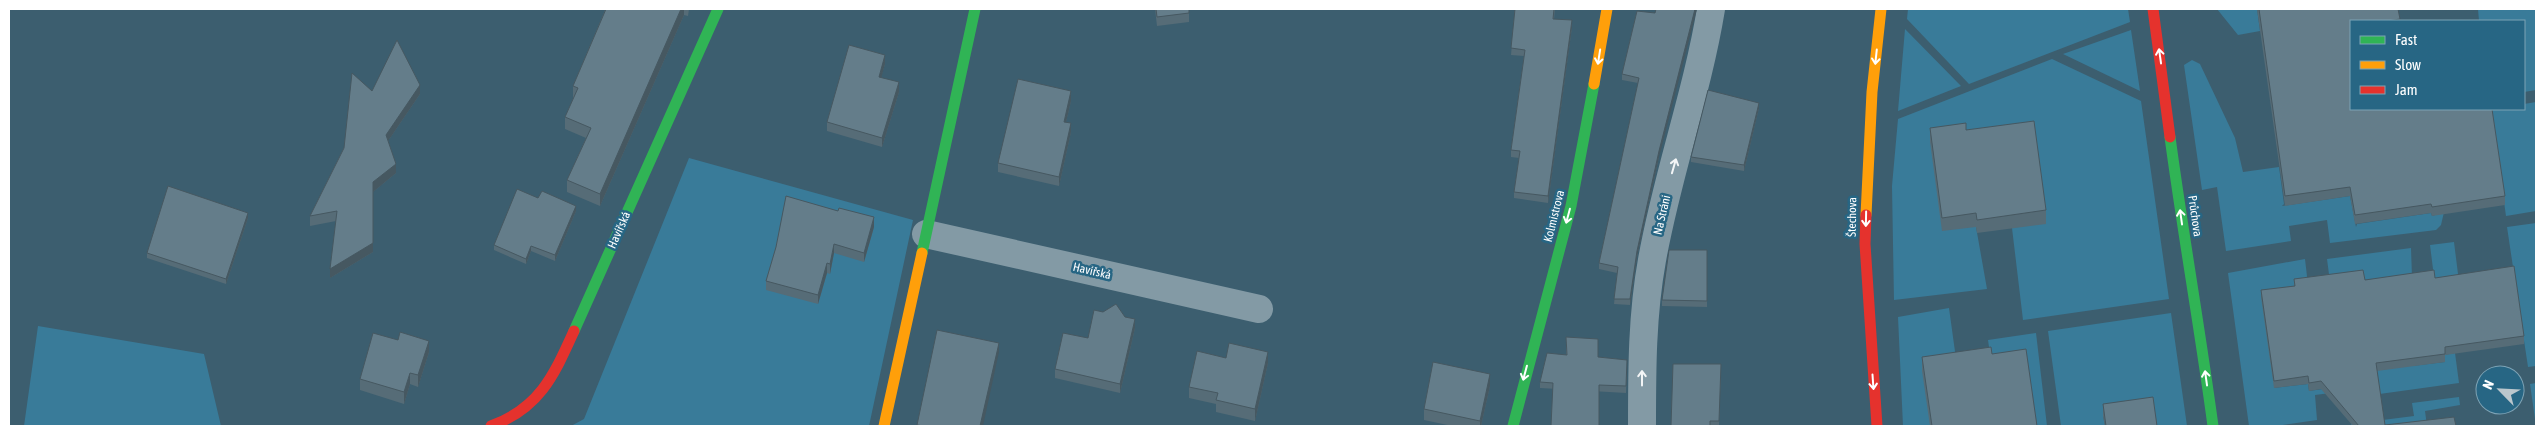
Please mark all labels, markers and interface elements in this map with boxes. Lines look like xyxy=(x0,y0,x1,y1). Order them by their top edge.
legend xyxy=(2350,20,2525,110)
text: Fast xyxy=(2395,31,2417,48)
one-way arrow xyxy=(1594,49,1604,65)
one-way arrow xyxy=(1871,49,1880,65)
one-way arrow xyxy=(2154,49,2164,65)
text: Slow xyxy=(2395,56,2421,73)
text: Jam xyxy=(2395,81,2418,98)
one-way arrow xyxy=(1670,158,1679,174)
street label: Kolmistrova xyxy=(1541,189,1567,243)
street label: Na Stráni xyxy=(1651,194,1673,236)
street label: Průchova xyxy=(2185,195,2205,237)
street label: Štechova xyxy=(1845,197,1859,237)
one-way arrow xyxy=(1563,208,1572,224)
street label: Havířská xyxy=(605,209,633,251)
one-way arrow xyxy=(2176,210,2186,226)
one-way arrow xyxy=(1861,211,1871,227)
street label: Havířská xyxy=(1071,260,1113,282)
one-way arrow xyxy=(1520,365,1529,381)
north arrow xyxy=(2475,365,2525,415)
one-way arrow xyxy=(1637,370,1647,386)
one-way arrow xyxy=(2201,370,2211,386)
one-way arrow xyxy=(1868,373,1878,389)
text: N xyxy=(2479,378,2497,392)

